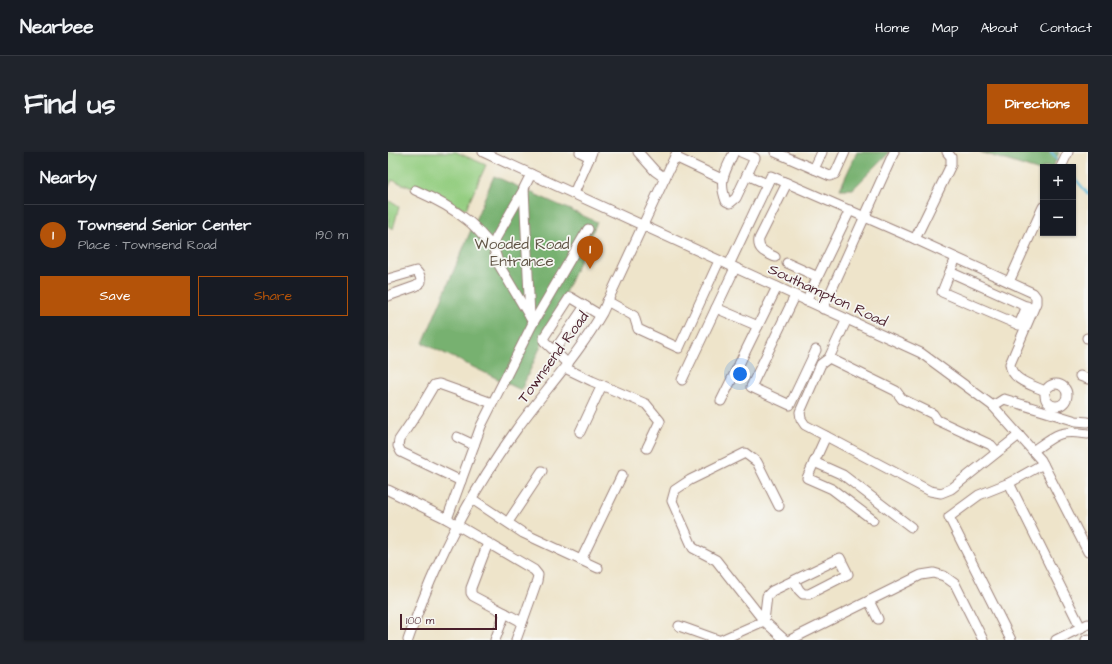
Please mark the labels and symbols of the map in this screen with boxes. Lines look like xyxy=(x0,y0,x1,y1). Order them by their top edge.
park label: Wooded Road Entrance xyxy=(475,234,570,272)
pin: 1 xyxy=(577,236,603,269)
street label: Southampton Road xyxy=(765,259,891,332)
street label: Townsend Road xyxy=(513,307,594,407)
your location xyxy=(730,364,750,384)
scale bar xyxy=(400,612,497,631)

